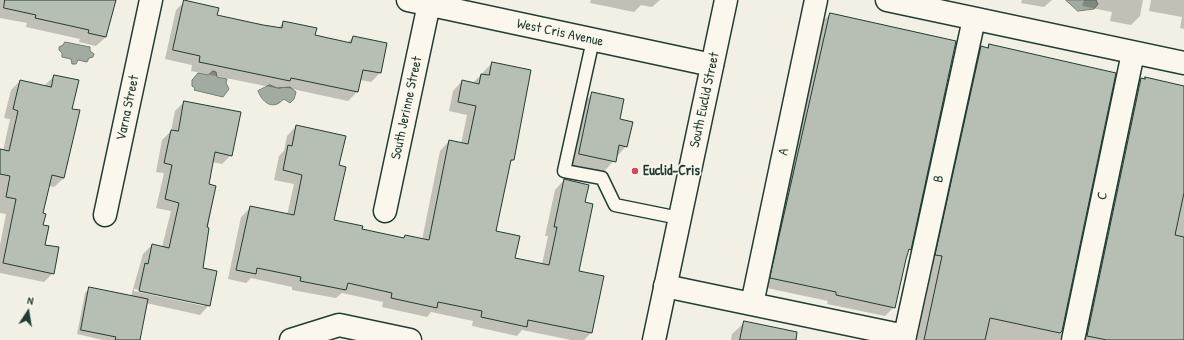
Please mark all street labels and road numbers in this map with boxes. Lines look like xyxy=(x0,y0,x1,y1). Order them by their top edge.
street label: West Cris Avenue xyxy=(515,16,605,50)
street label: South Euclid Street xyxy=(687,51,723,149)
street label: South Jerinne Street xyxy=(388,55,426,161)
street label: Varna Street xyxy=(113,74,143,142)
street label: A xyxy=(775,147,793,157)
street label: B xyxy=(930,174,948,184)
street label: C xyxy=(1094,191,1112,201)

